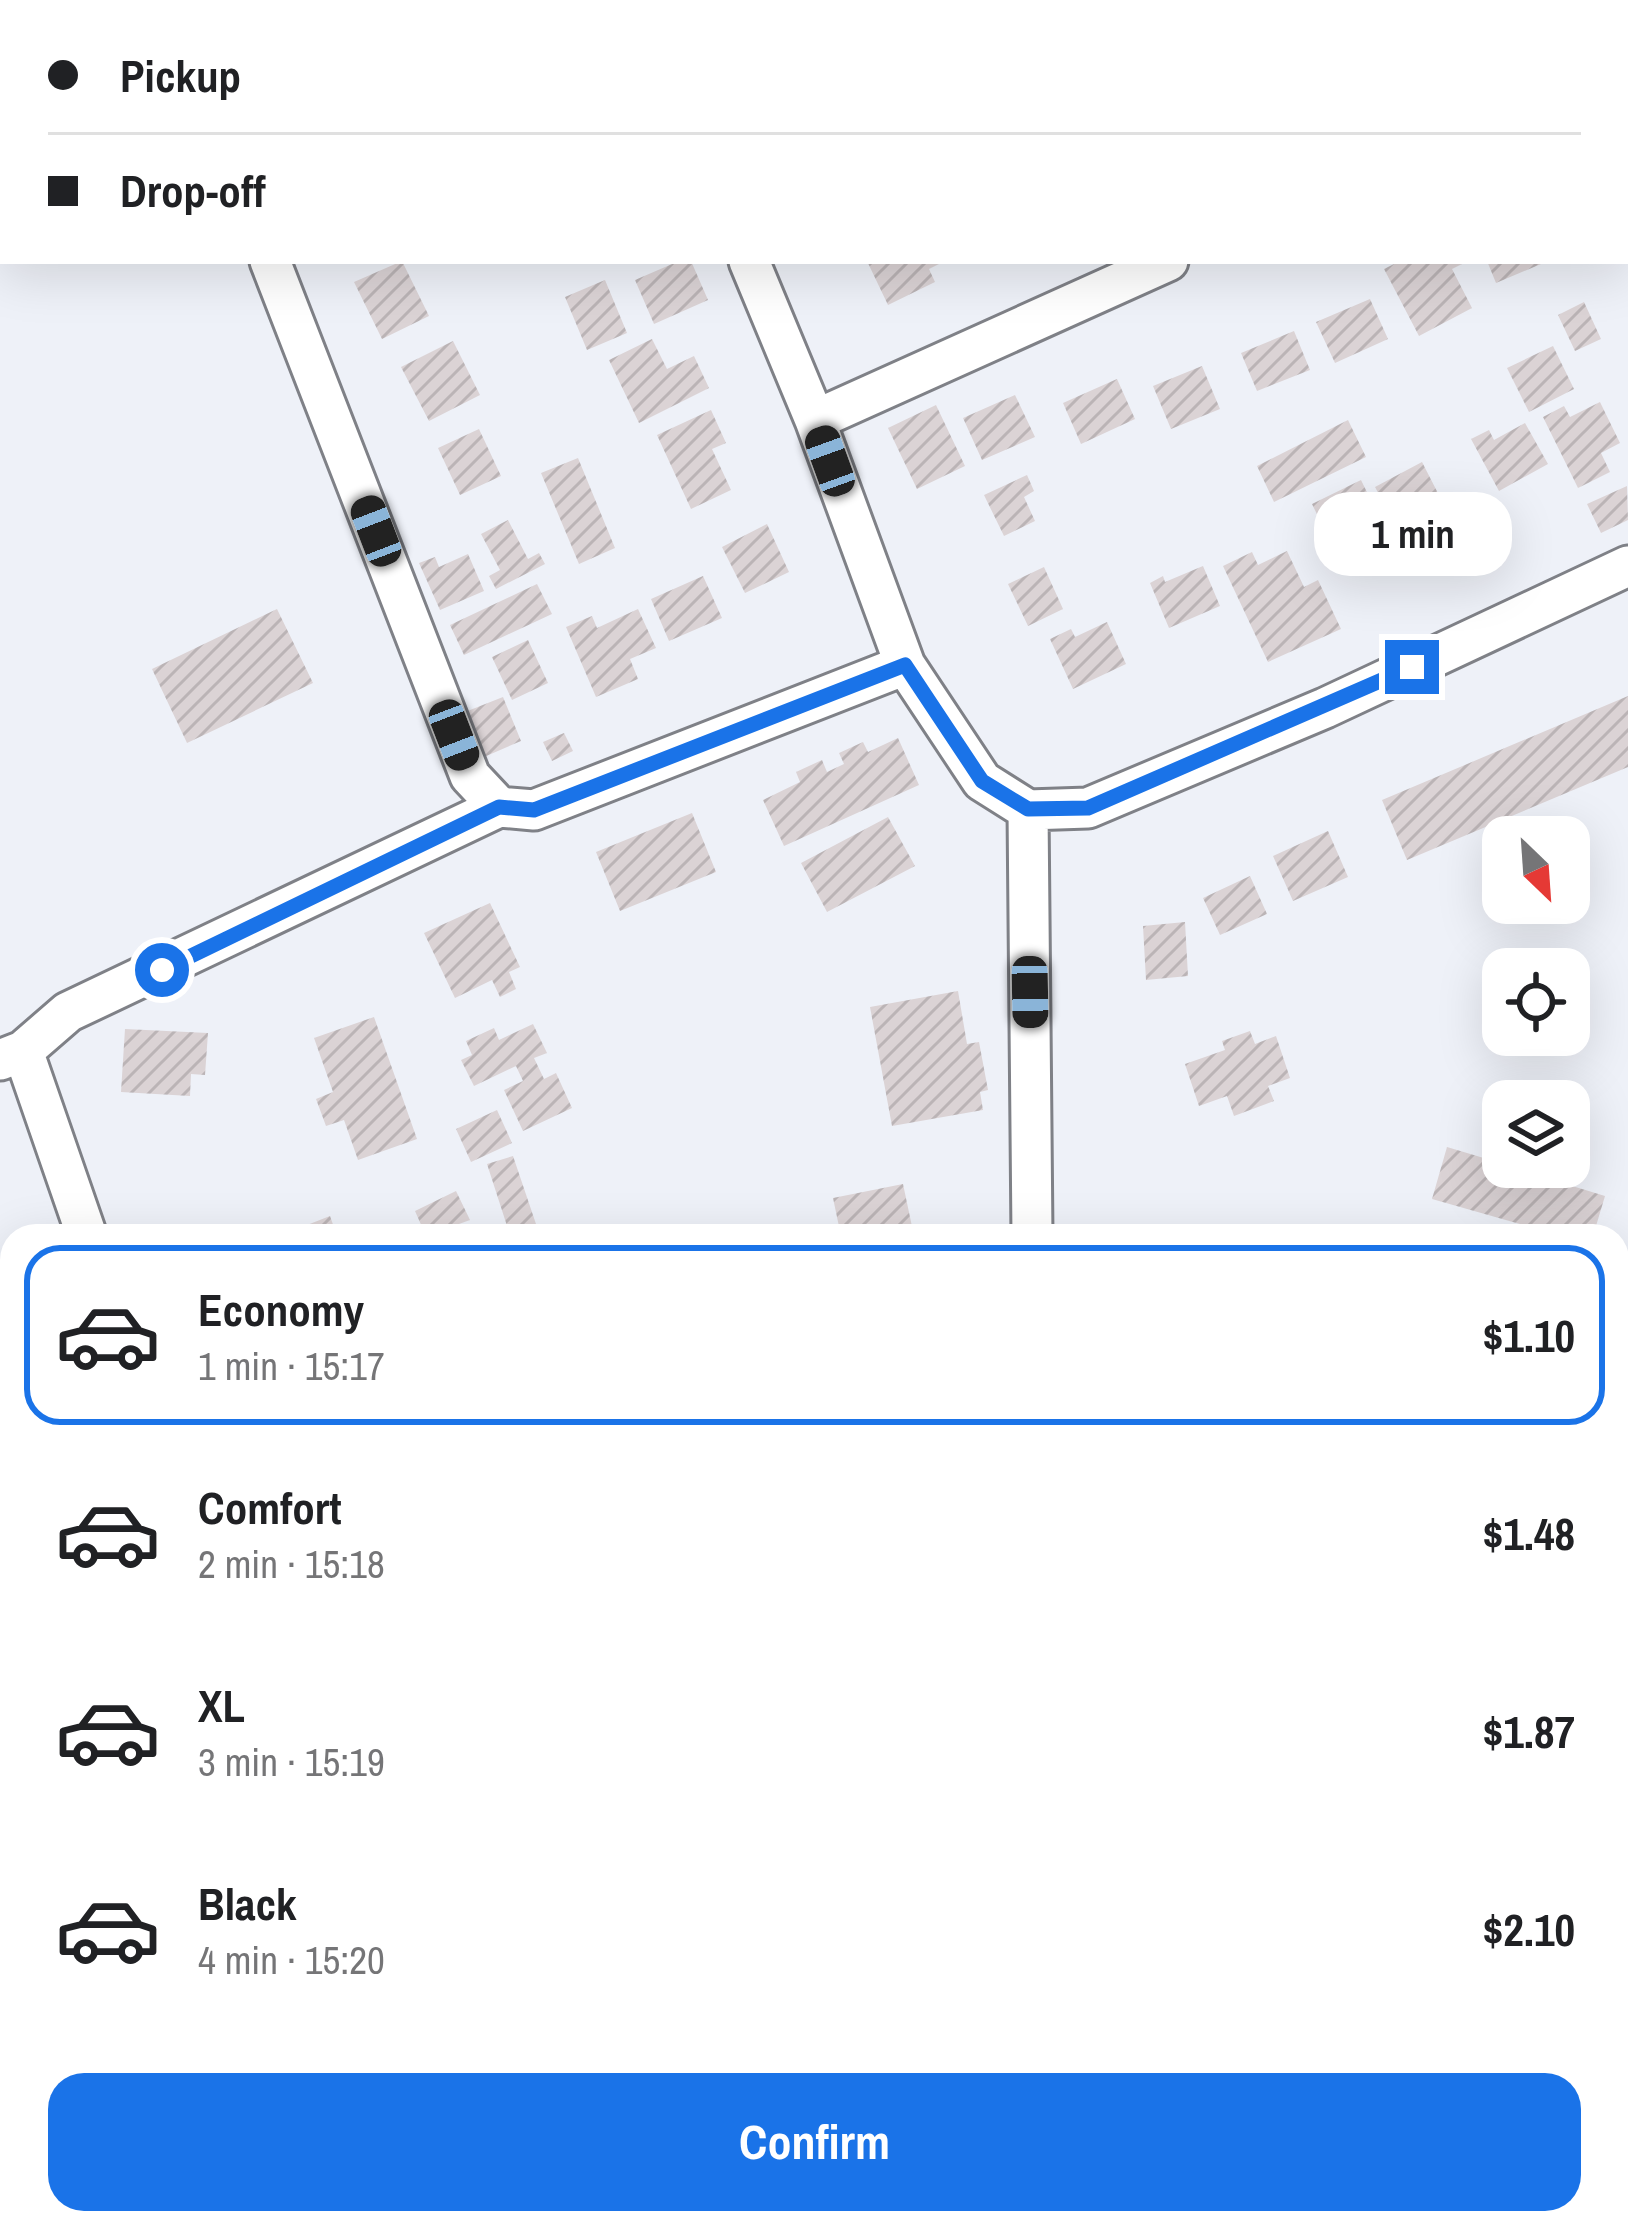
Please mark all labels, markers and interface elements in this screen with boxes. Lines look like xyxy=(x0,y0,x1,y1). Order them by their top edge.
text: Pickup xyxy=(120,45,241,106)
text: Drop-off xyxy=(120,160,266,221)
car xyxy=(801,421,859,501)
car xyxy=(346,491,406,571)
callout: 1 min xyxy=(1313,493,1511,577)
text: 1 min xyxy=(1371,508,1455,560)
route end xyxy=(1385,640,1439,694)
car xyxy=(424,695,484,775)
north arrow xyxy=(1482,816,1590,924)
map controls xyxy=(1482,816,1590,1188)
route start xyxy=(135,943,189,997)
button: locate xyxy=(1482,948,1590,1056)
car xyxy=(1011,956,1049,1028)
button: layers xyxy=(1482,1080,1590,1188)
text: Economy xyxy=(198,1279,364,1340)
icon: car xyxy=(54,1281,162,1389)
text: $1.10 xyxy=(1483,1305,1575,1366)
text: 1 min · 15:17 xyxy=(198,1340,385,1392)
text: Comfort xyxy=(198,1477,341,1538)
icon: car xyxy=(54,1479,162,1587)
text: $1.48 xyxy=(1483,1503,1575,1564)
text: 2 min · 15:18 xyxy=(198,1538,385,1590)
text: XL xyxy=(198,1675,245,1736)
icon: car xyxy=(54,1677,162,1785)
text: $1.87 xyxy=(1483,1701,1575,1762)
text: 3 min · 15:19 xyxy=(198,1736,385,1788)
text: Black xyxy=(198,1873,296,1934)
icon: car xyxy=(54,1875,162,1983)
text: $2.10 xyxy=(1483,1899,1575,1960)
text: 4 min · 15:20 xyxy=(198,1934,385,1986)
button: Confirm xyxy=(48,2073,1581,2211)

